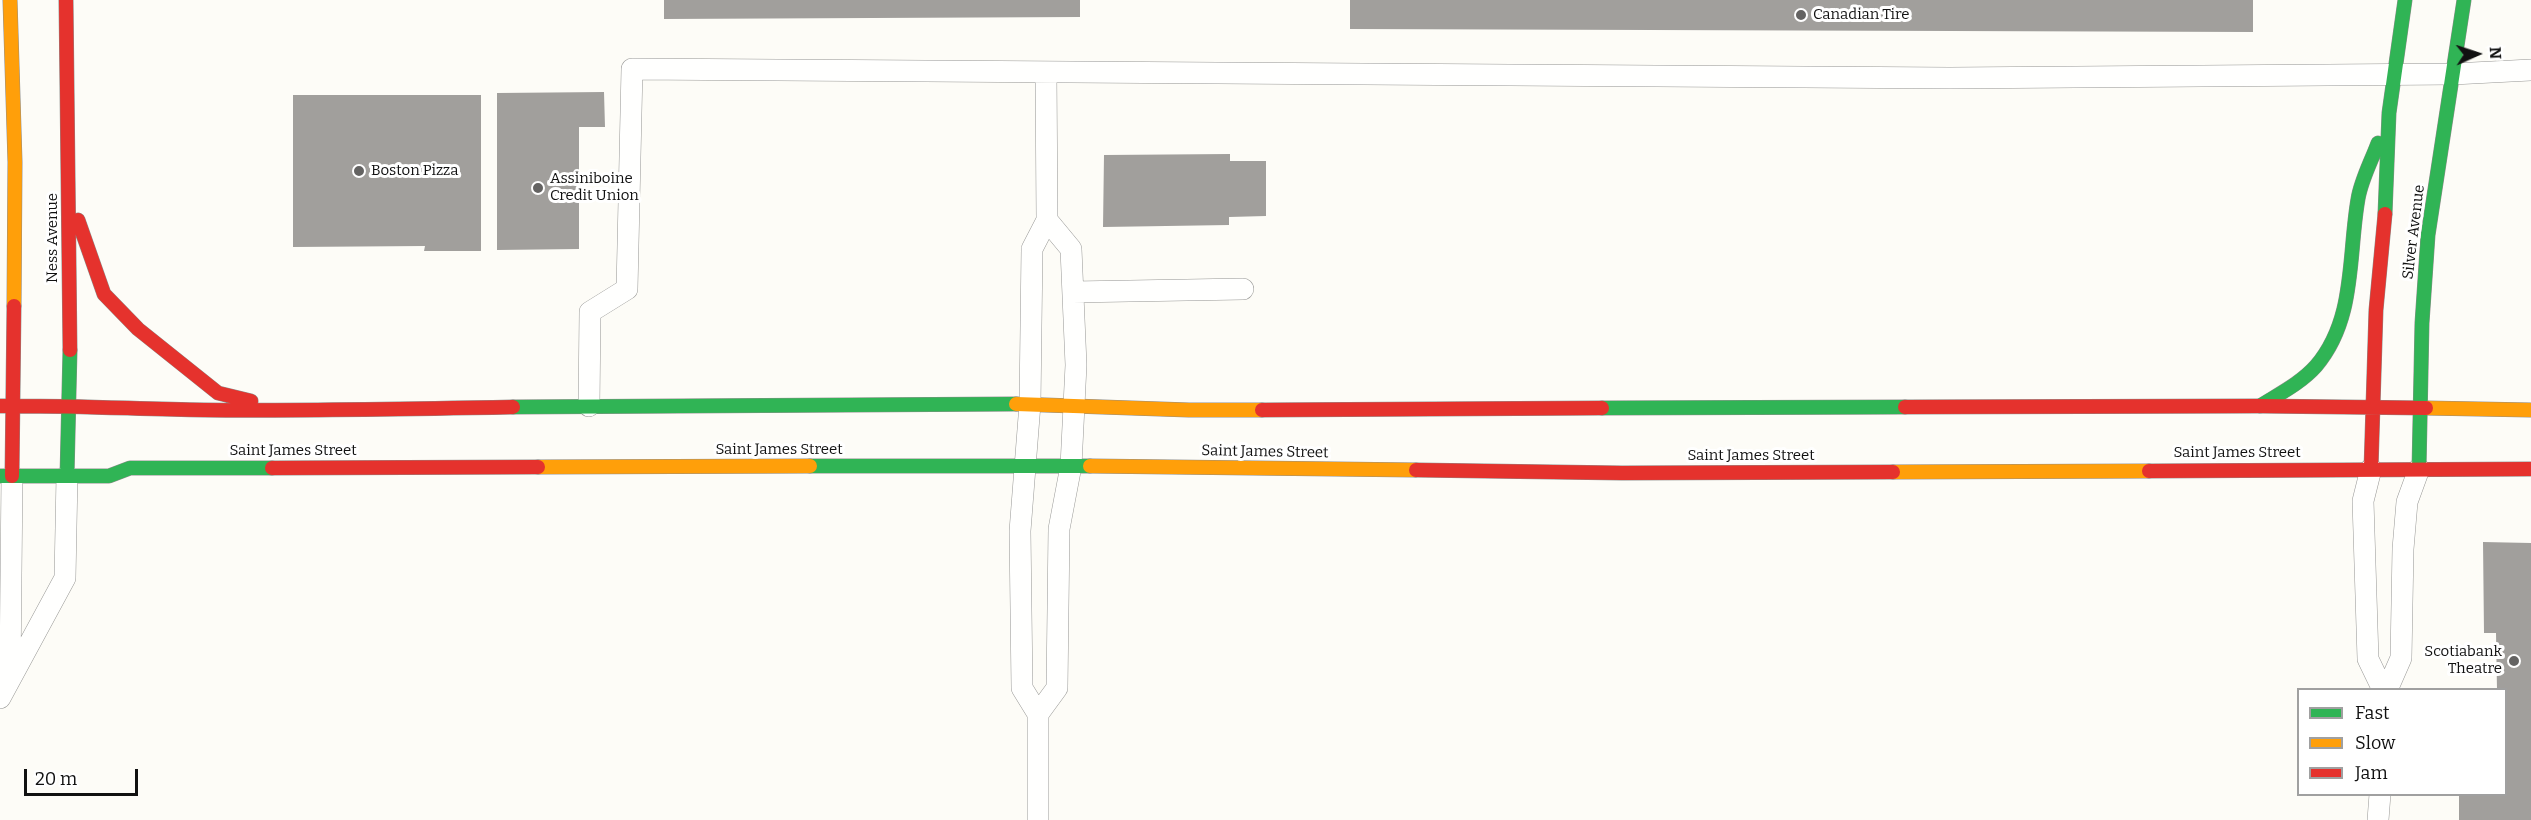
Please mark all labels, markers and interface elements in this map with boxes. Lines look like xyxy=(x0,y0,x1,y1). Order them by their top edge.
place label: Canadian Tire xyxy=(1813,6,1910,24)
marker: Canadian Tire xyxy=(1794,8,1808,22)
north arrow xyxy=(2447,24,2507,84)
text: N xyxy=(2486,46,2505,60)
place label: Boston Pizza xyxy=(371,162,459,180)
marker: Boston Pizza xyxy=(352,164,366,178)
place label: Assiniboine Credit Union xyxy=(550,170,639,205)
marker: Assiniboine Credit Union xyxy=(531,181,545,195)
street label: Silver Avenue xyxy=(2399,184,2429,280)
street label: Ness Avenue xyxy=(44,193,62,283)
street label: Saint James Street xyxy=(715,441,843,459)
street label: Saint James Street xyxy=(229,442,357,460)
street label: Saint James Street xyxy=(1201,442,1329,462)
street label: Saint James Street xyxy=(2173,444,2301,462)
street label: Saint James Street xyxy=(1687,447,1815,465)
place label: Scotiabank Theatre xyxy=(2424,643,2502,678)
marker: Scotiabank Theatre xyxy=(2507,654,2521,668)
legend xyxy=(2297,688,2507,796)
text: Fast xyxy=(2355,702,2390,724)
text: Slow xyxy=(2355,732,2395,754)
scale bar xyxy=(27,757,141,795)
text: Jam xyxy=(2355,762,2388,784)
text: 20 m xyxy=(35,768,77,790)

